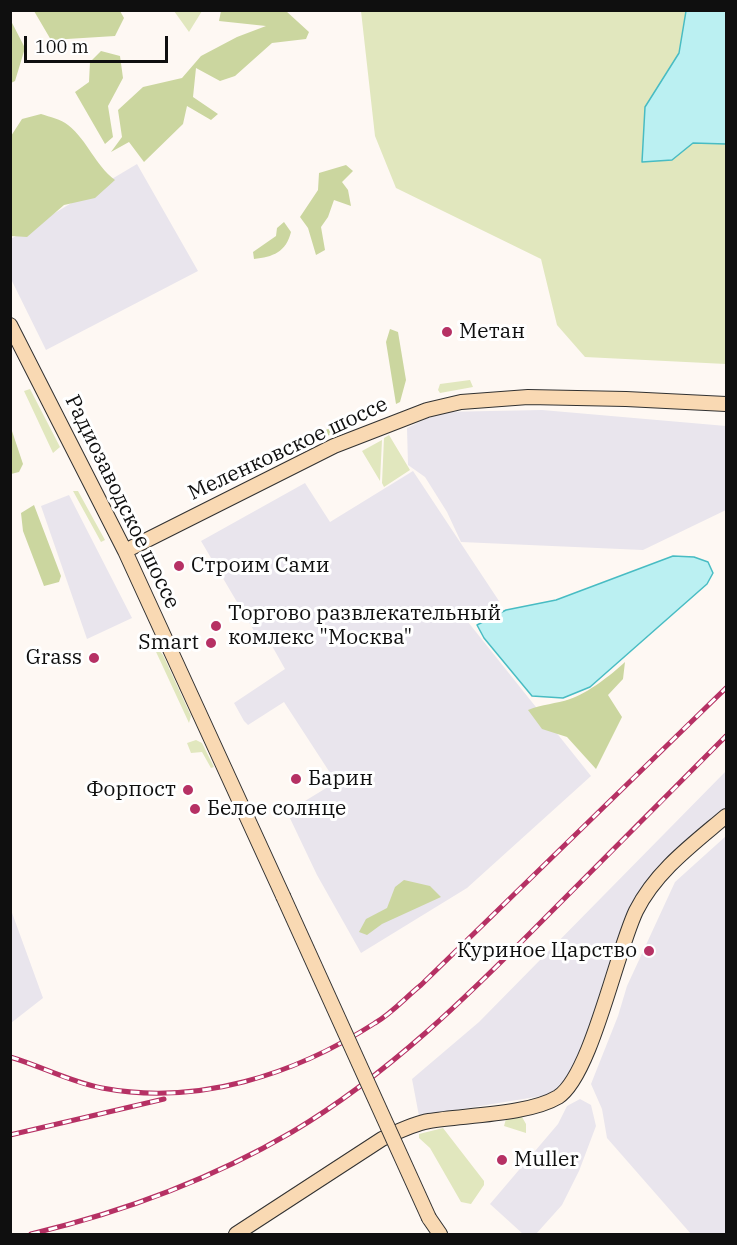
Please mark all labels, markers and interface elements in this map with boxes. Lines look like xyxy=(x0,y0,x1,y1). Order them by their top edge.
scale bar xyxy=(27,24,171,62)
text: 100 m xyxy=(35,35,89,58)
place label: Метан xyxy=(459,319,525,345)
marker: Метан xyxy=(440,325,454,339)
street label: Радиозаводское шоссе xyxy=(59,391,185,613)
street label: Меленковское шоссе xyxy=(184,392,392,506)
place label: Строим Сами xyxy=(191,553,330,579)
marker: Строим Сами xyxy=(172,559,186,573)
place label: Торгово развлекательный комлекс "Москва" xyxy=(228,601,501,651)
marker: Торгово развлекательный комлекс "Москва" xyxy=(209,619,223,633)
place label: Smart xyxy=(138,630,199,656)
marker: Smart xyxy=(204,636,218,650)
place label: Grass xyxy=(26,645,82,671)
marker: Grass xyxy=(87,651,101,665)
place label: Барин xyxy=(308,766,373,792)
marker: Барин xyxy=(289,772,303,786)
place label: Форпост xyxy=(86,777,176,803)
marker: Форпост xyxy=(181,783,195,797)
place label: Белое солнце xyxy=(207,796,346,822)
marker: Белое солнце xyxy=(188,802,202,816)
place label: Куриное Царство xyxy=(457,938,637,964)
marker: Куриное Царство xyxy=(642,944,656,958)
place label: Muller xyxy=(514,1147,578,1173)
marker: Muller xyxy=(495,1153,509,1167)

